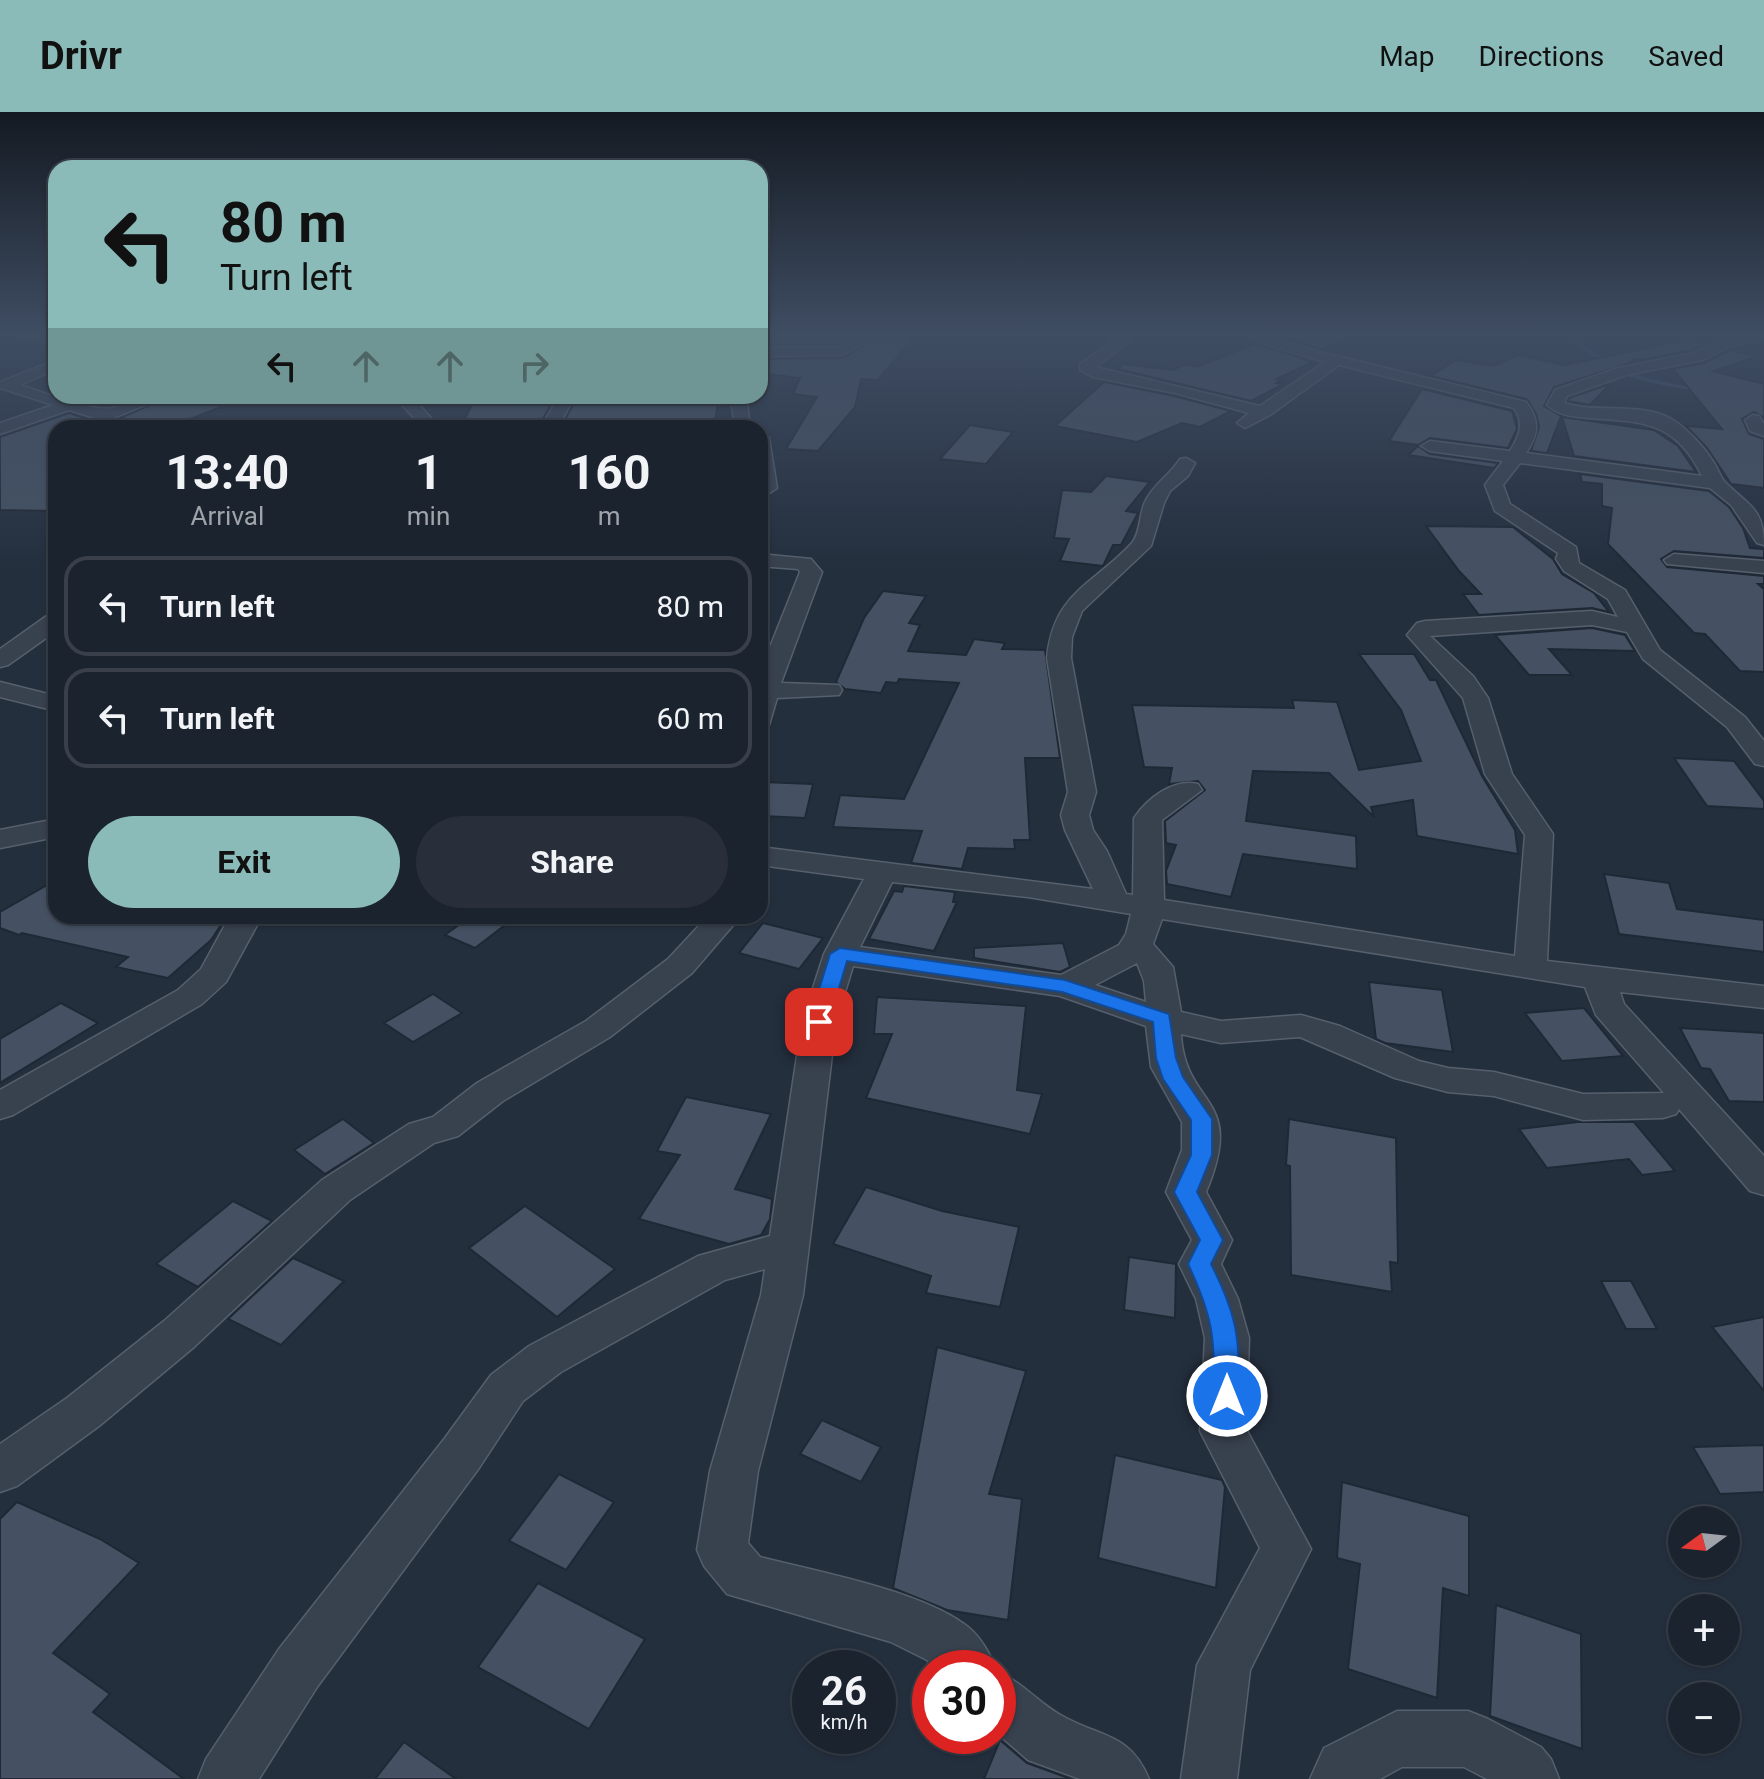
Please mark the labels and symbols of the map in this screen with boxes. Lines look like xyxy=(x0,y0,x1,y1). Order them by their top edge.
pin xyxy=(785,988,853,1056)
position arrow xyxy=(1185,1354,1269,1438)
north arrow xyxy=(1668,1506,1740,1578)
speed limit sign: 30 xyxy=(912,1650,1016,1754)

